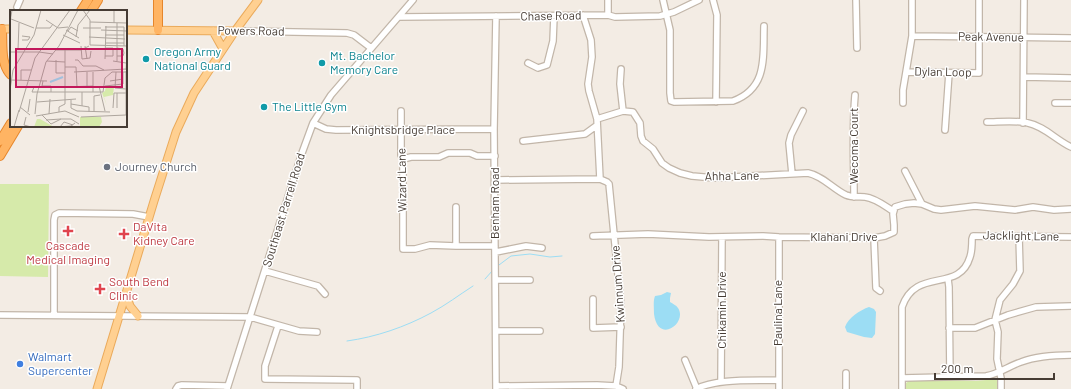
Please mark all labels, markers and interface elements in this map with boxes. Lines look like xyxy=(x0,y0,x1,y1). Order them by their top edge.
street label: Chase Road xyxy=(520,7,582,23)
inset map xyxy=(10,10,127,127)
street label: Powers Road xyxy=(217,22,285,38)
street label: Peak Avenue xyxy=(958,28,1024,44)
place label: Oregon Army National Guard xyxy=(154,44,231,72)
place label: Mt. Bachelor Memory Care xyxy=(330,48,398,76)
marker: Oregon Army National Guard xyxy=(141,54,151,64)
marker: Mt. Bachelor Memory Care xyxy=(317,58,327,68)
street label: Dylan Loop xyxy=(914,64,972,78)
place label: The Little Gym xyxy=(272,99,347,113)
marker: The Little Gym xyxy=(259,102,269,112)
street label: Wecoma Court xyxy=(846,108,860,184)
street label: Knightsbridge Place xyxy=(351,122,455,136)
street label: Wizard Lane xyxy=(393,148,409,212)
street label: Southeast Parrell Road xyxy=(259,151,307,268)
place label: Journey Church xyxy=(115,159,197,173)
marker: Journey Church xyxy=(102,162,112,172)
street label: Benham Road xyxy=(487,167,501,239)
street label: Ahha Lane xyxy=(705,168,759,182)
place label: DaVita Kidney Care xyxy=(133,219,195,247)
marker: Cascade Medical Imaging xyxy=(62,225,74,237)
street label: Jacklight Lane xyxy=(983,227,1059,243)
marker: DaVita Kidney Care xyxy=(118,228,130,240)
street label: Klahani Drive xyxy=(810,229,878,243)
place label: Cascade Medical Imaging xyxy=(26,238,110,266)
street label: Kwinnum Drive xyxy=(607,245,627,323)
street label: Chikamin Drive xyxy=(714,271,728,349)
place label: South Bend Clinic xyxy=(109,274,169,302)
street label: Paulina Lane xyxy=(770,280,784,346)
marker: South Bend Clinic xyxy=(94,283,106,295)
place label: Walmart Supercenter xyxy=(28,349,93,377)
scale bar xyxy=(935,355,1054,381)
marker: Walmart Supercenter xyxy=(15,359,25,369)
text: 200 m xyxy=(941,361,973,375)

